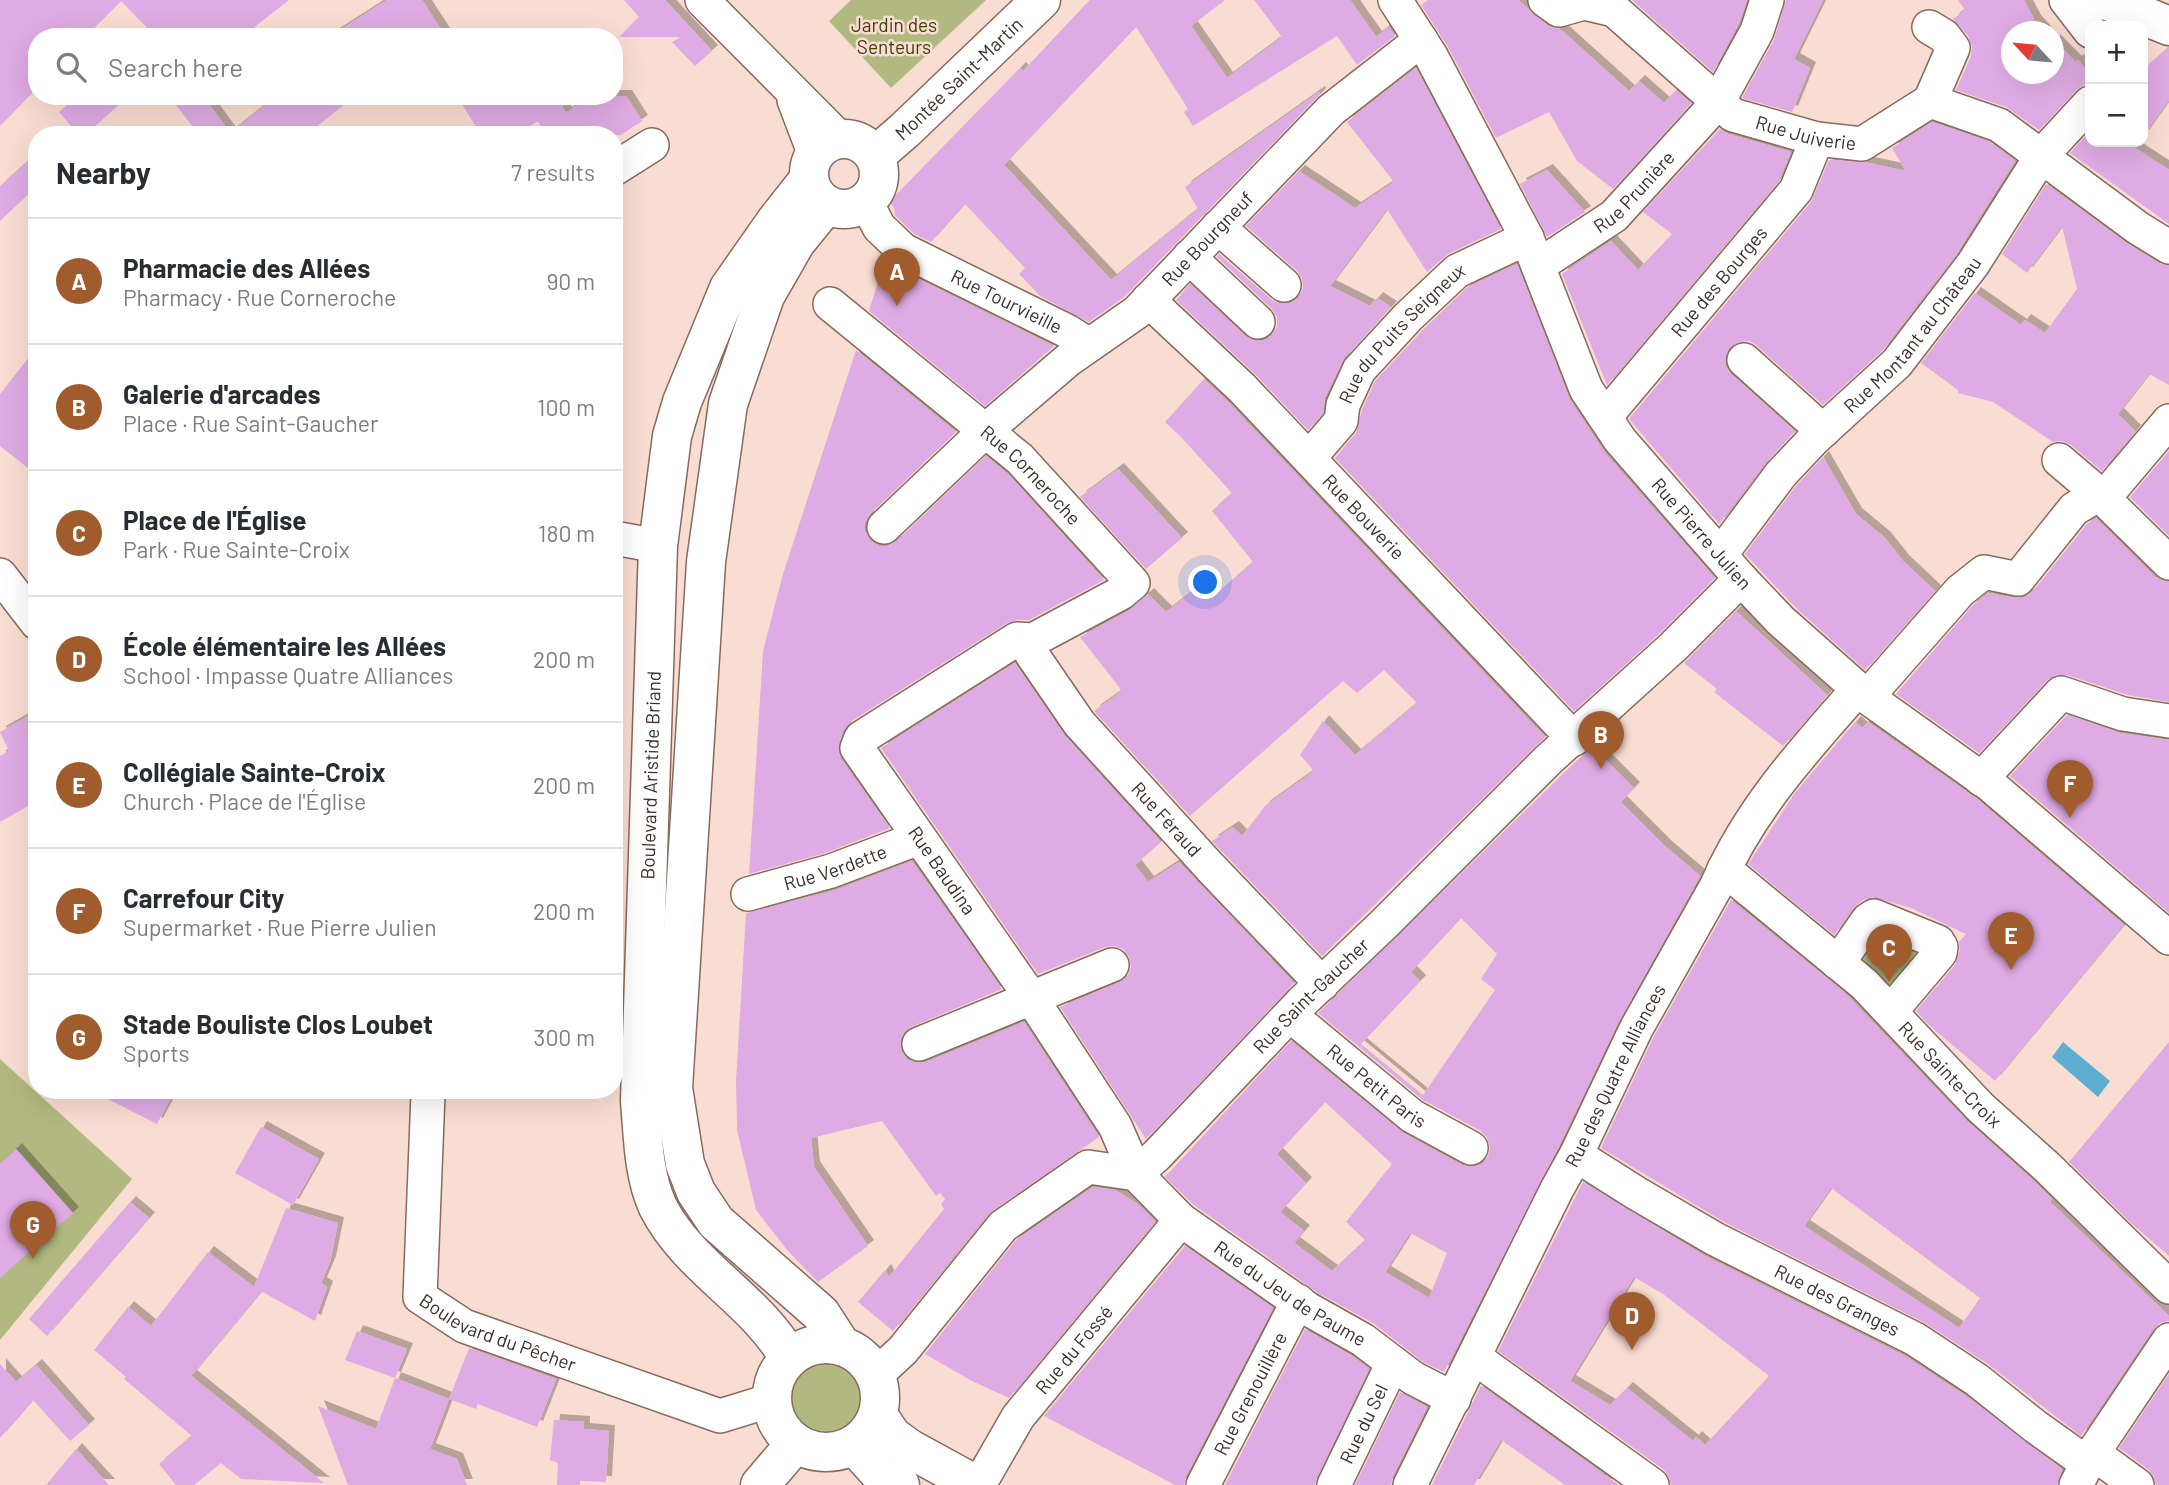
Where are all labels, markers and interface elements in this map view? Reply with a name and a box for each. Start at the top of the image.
street label: Montée Saint-Martin [890,12,1027,145]
park label: Jardin des Senteurs [851,13,937,58]
north arrow [2001,21,2064,84]
map controls [2085,21,2148,147]
button: + [2085,21,2148,84]
search box [28,28,623,105]
icon: search [52,48,90,86]
text: Search here [108,51,243,82]
button: − [2085,84,2148,147]
street label: Rue Juiverie [1753,110,1857,154]
street label: Rue Prunière [1589,146,1679,237]
text: Nearby [56,154,151,190]
text: 7 results [511,158,595,186]
street label: Rue Bourgneuf [1156,186,1258,291]
street label: Rue des Bourges [1666,221,1772,341]
pin: A [874,248,920,306]
text: Pharmacie des Allées [123,252,370,283]
street label: Rue Montant au Château [1838,252,1986,417]
street label: Rue du Puits Seigneux [1333,257,1468,407]
street label: Rue Tourvieille [947,264,1066,338]
text: A [71,267,87,295]
text: 90 m [546,267,595,295]
text: Pharmacy · Rue Corneroche [123,283,396,311]
text: Galerie d'arcades [123,378,321,409]
text: B [72,393,86,421]
text: 100 m [537,393,595,421]
text: Place · Rue Saint-Gaucher [123,409,378,437]
street label: Rue Corneroche [976,420,1086,529]
street label: Rue Bouverie [1318,469,1410,564]
street label: Rue Pierre Julien [1647,473,1757,594]
text: Place de l'Église [123,504,306,535]
text: C [72,519,86,547]
text: 180 m [538,519,595,547]
text: Park · Rue Sainte-Croix [123,535,350,563]
your location [1188,565,1222,599]
text: École élémentaire les Allées [123,630,446,661]
text: D [72,645,86,673]
text: 200 m [533,645,595,673]
text: School · Impasse Quatre Alliances [123,661,453,689]
street label: Boulevard Aristide Briand [635,670,665,880]
pin: B [1578,711,1624,769]
text: Collégiale Sainte-Croix [123,756,386,787]
pin: F [2047,760,2093,818]
text: E [72,771,86,799]
text: 200 m [533,771,595,799]
street label: Rue Féraud [1127,777,1207,861]
text: Church · Place de l'Église [123,787,366,815]
street label: Rue Baudina [904,821,981,919]
street label: Rue Verdette [781,839,890,895]
text: Carrefour City [123,882,284,913]
text: F [73,897,85,925]
text: 200 m [533,897,595,925]
pin: E [1988,912,2034,970]
text: Supermarket · Rue Pierre Julien [123,913,437,941]
pin: C [1866,924,1912,982]
street label: Rue Saint-Gaucher [1248,933,1373,1058]
street label: Rue des Quatre Alliances [1560,980,1670,1171]
text: Stade Bouliste Clos Loubet [123,1008,433,1039]
street label: Rue Sainte-Croix [1894,1016,2007,1132]
text: G [72,1023,86,1051]
text: 300 m [534,1023,595,1051]
text: Sports [123,1039,190,1067]
street label: Rue Petit Paris [1323,1039,1430,1132]
pin: G [10,1201,56,1259]
street label: Rue du Jeu de Paume [1210,1235,1370,1350]
street label: Rue des Granges [1771,1259,1904,1341]
street label: Boulevard du Pêcher [416,1288,579,1376]
pin: D [1609,1292,1655,1350]
street label: Rue du Fossé [1030,1300,1117,1398]
street label: Rue Grenouillère [1208,1328,1291,1459]
street label: Rue du Sel [1334,1380,1392,1467]

